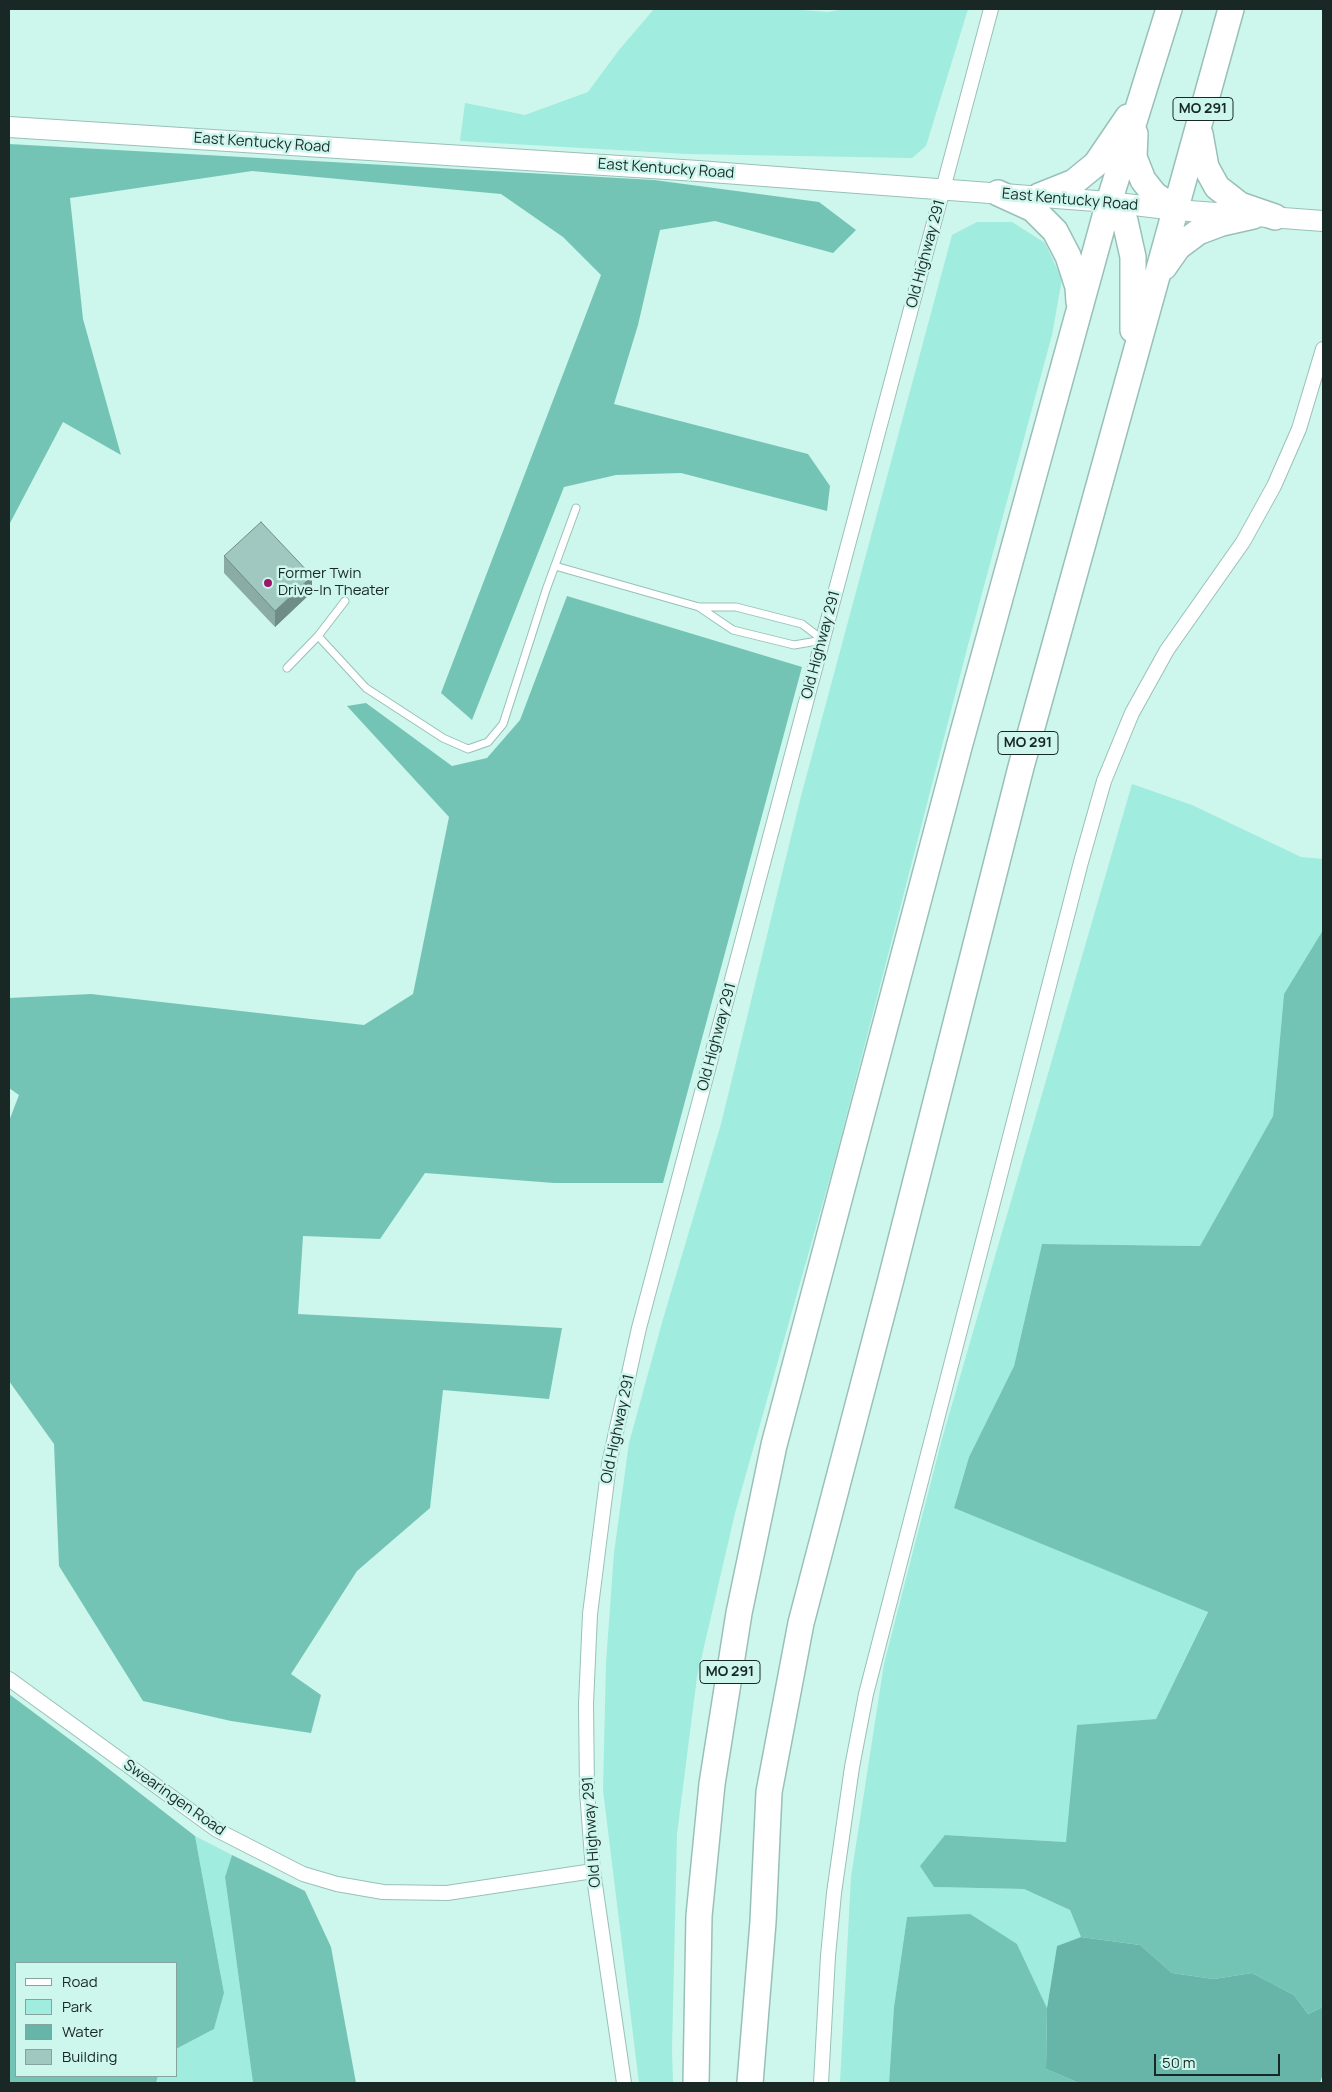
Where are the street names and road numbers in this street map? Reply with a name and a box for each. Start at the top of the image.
road number: MO 291 [1173,98,1233,120]
street label: East Kentucky Road [193,129,331,157]
street label: East Kentucky Road [597,155,735,183]
street label: East Kentucky Road [1001,185,1139,215]
street label: Old Highway 291 [903,198,949,310]
street label: Old Highway 291 [798,589,844,701]
road number: MO 291 [998,731,1058,754]
street label: Old Highway 291 [694,981,740,1093]
street label: Old Highway 291 [598,1373,638,1485]
road number: MO 291 [700,1660,760,1684]
street label: Swearingen Road [120,1756,228,1840]
street label: Old Highway 291 [579,1776,605,1888]

